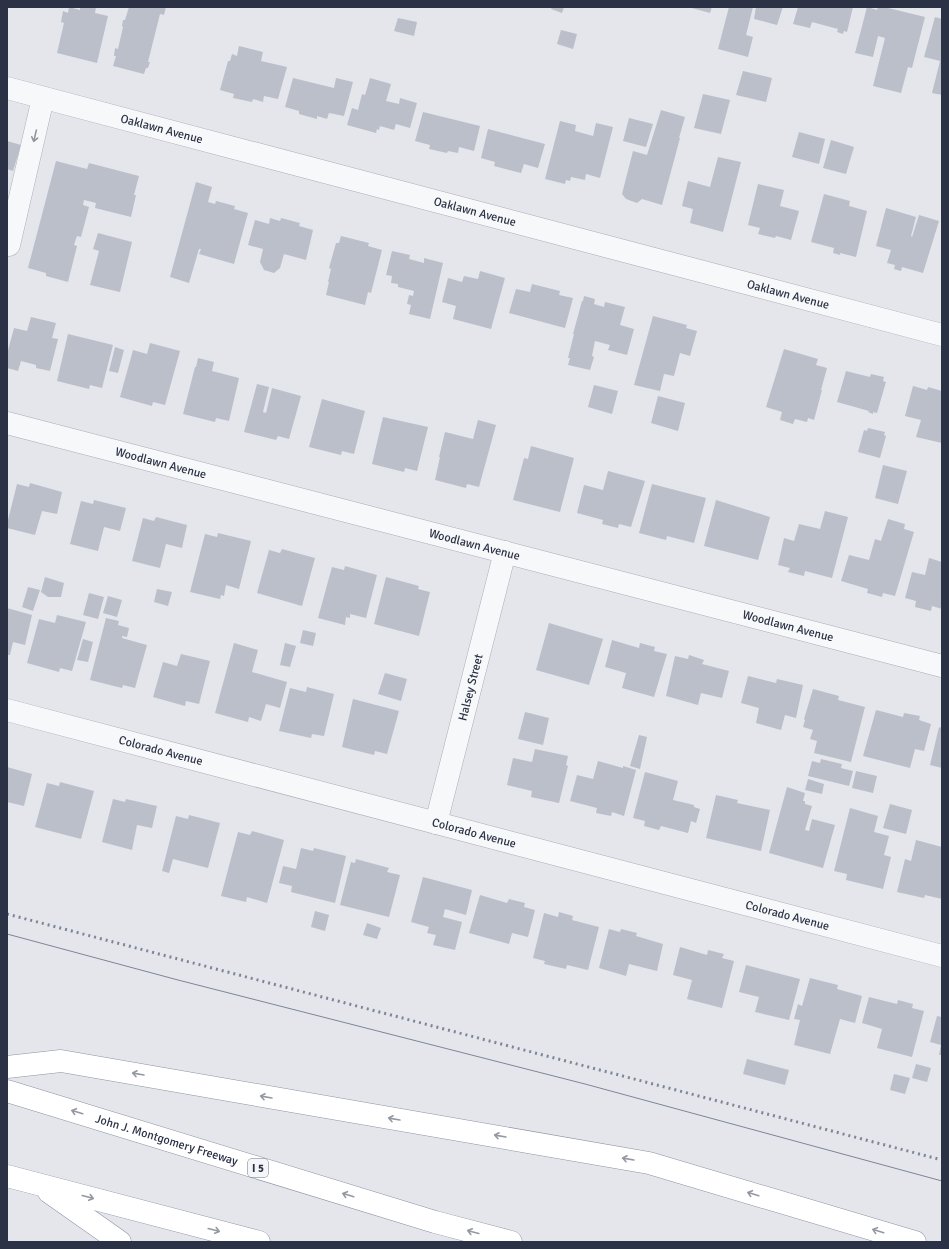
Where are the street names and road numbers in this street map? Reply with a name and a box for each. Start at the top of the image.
street label: Oaklawn Avenue [119,111,204,147]
street label: Oaklawn Avenue [432,194,518,230]
street label: Oaklawn Avenue [745,277,831,313]
street label: Woodlawn Avenue [114,444,208,483]
street label: Woodlawn Avenue [427,526,522,564]
street label: Woodlawn Avenue [741,607,835,645]
street label: Halsey Street [455,652,487,722]
street label: Colorado Avenue [117,733,204,769]
street label: Colorado Avenue [430,815,518,852]
street label: Colorado Avenue [744,898,831,934]
street label: John J. Montgomery Freeway [93,1111,240,1169]
road number: I 5 [248,1159,268,1177]

